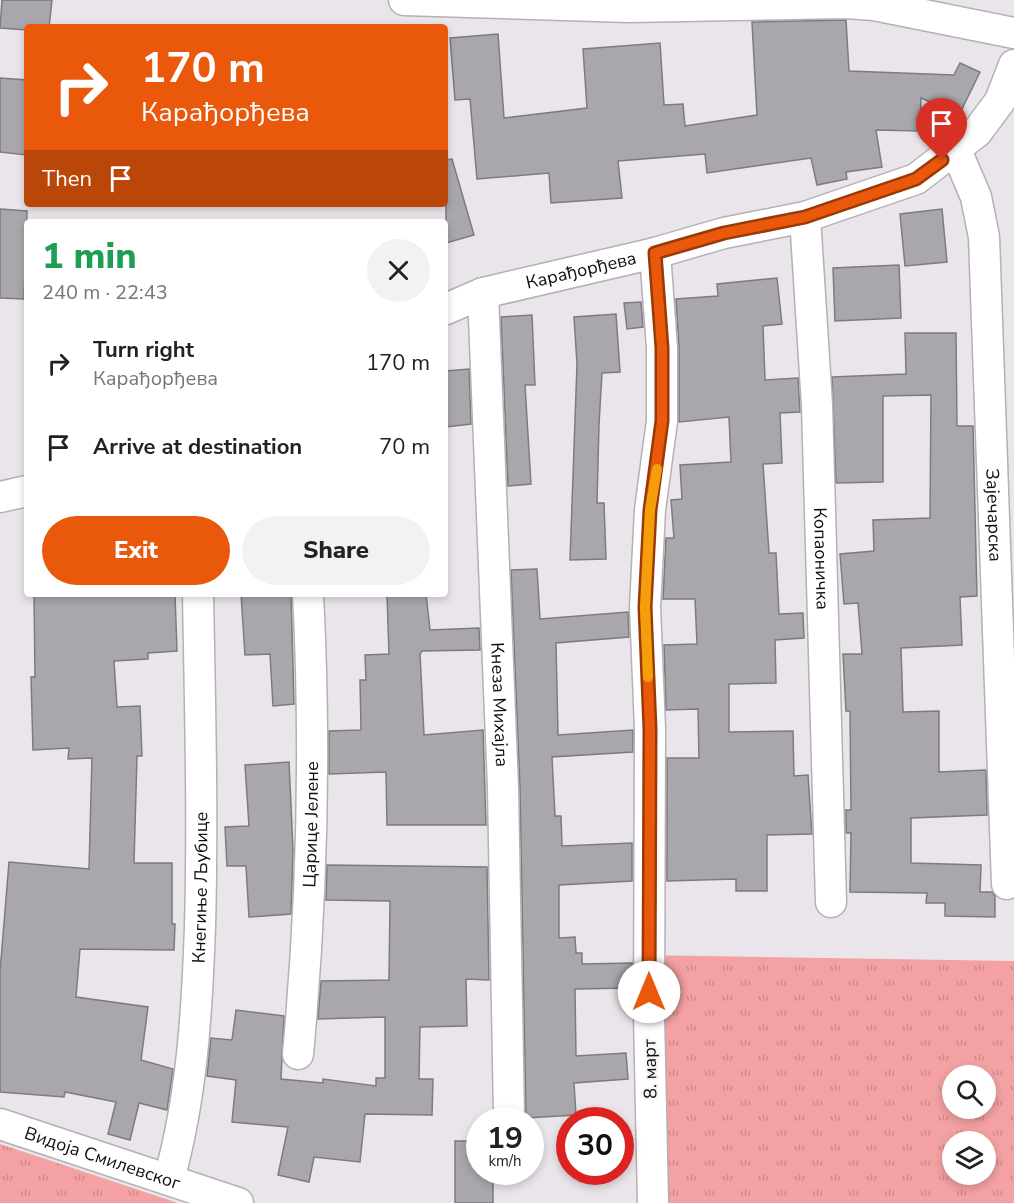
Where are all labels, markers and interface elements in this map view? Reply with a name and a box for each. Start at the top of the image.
text: 170 m [141,40,265,97]
icon: right [42,48,120,126]
text: Карађорђева [141,94,310,131]
pin [916,98,967,160]
icon: arrive [925,107,958,140]
icon: arrive [104,162,137,195]
text: Then [42,164,92,194]
text: 1 min [42,232,137,281]
button: close [367,239,430,302]
street label: Карађорђева [523,246,639,295]
text: 240 m · 22:43 [42,279,168,306]
text: Turn right [93,335,194,365]
icon: right [42,347,75,380]
text: 170 m [366,348,430,378]
text: Карађорђева [93,365,218,392]
icon: arrive [42,431,75,464]
text: Arrive at destination [93,432,302,462]
text: 70 m [379,432,430,462]
street label: Зајечарска [980,468,1008,562]
street label: Копаоничка [808,507,835,610]
button: Exit [42,516,230,585]
button: Share [242,516,430,585]
street label: Кнеза Михајла [485,642,514,768]
street label: Царице Јелене [297,761,324,888]
street label: Кнегиње Љубице [187,812,213,964]
position arrow [617,960,681,1024]
street label: 8. март [637,1039,663,1099]
map controls [942,1065,996,1185]
button: search [942,1065,996,1119]
speed limit sign: 30 [556,1107,634,1185]
text: 19 [487,1118,523,1159]
street label: Видоја Смилевског [21,1121,184,1195]
button: layers [942,1131,996,1185]
text: km/h [488,1151,522,1171]

